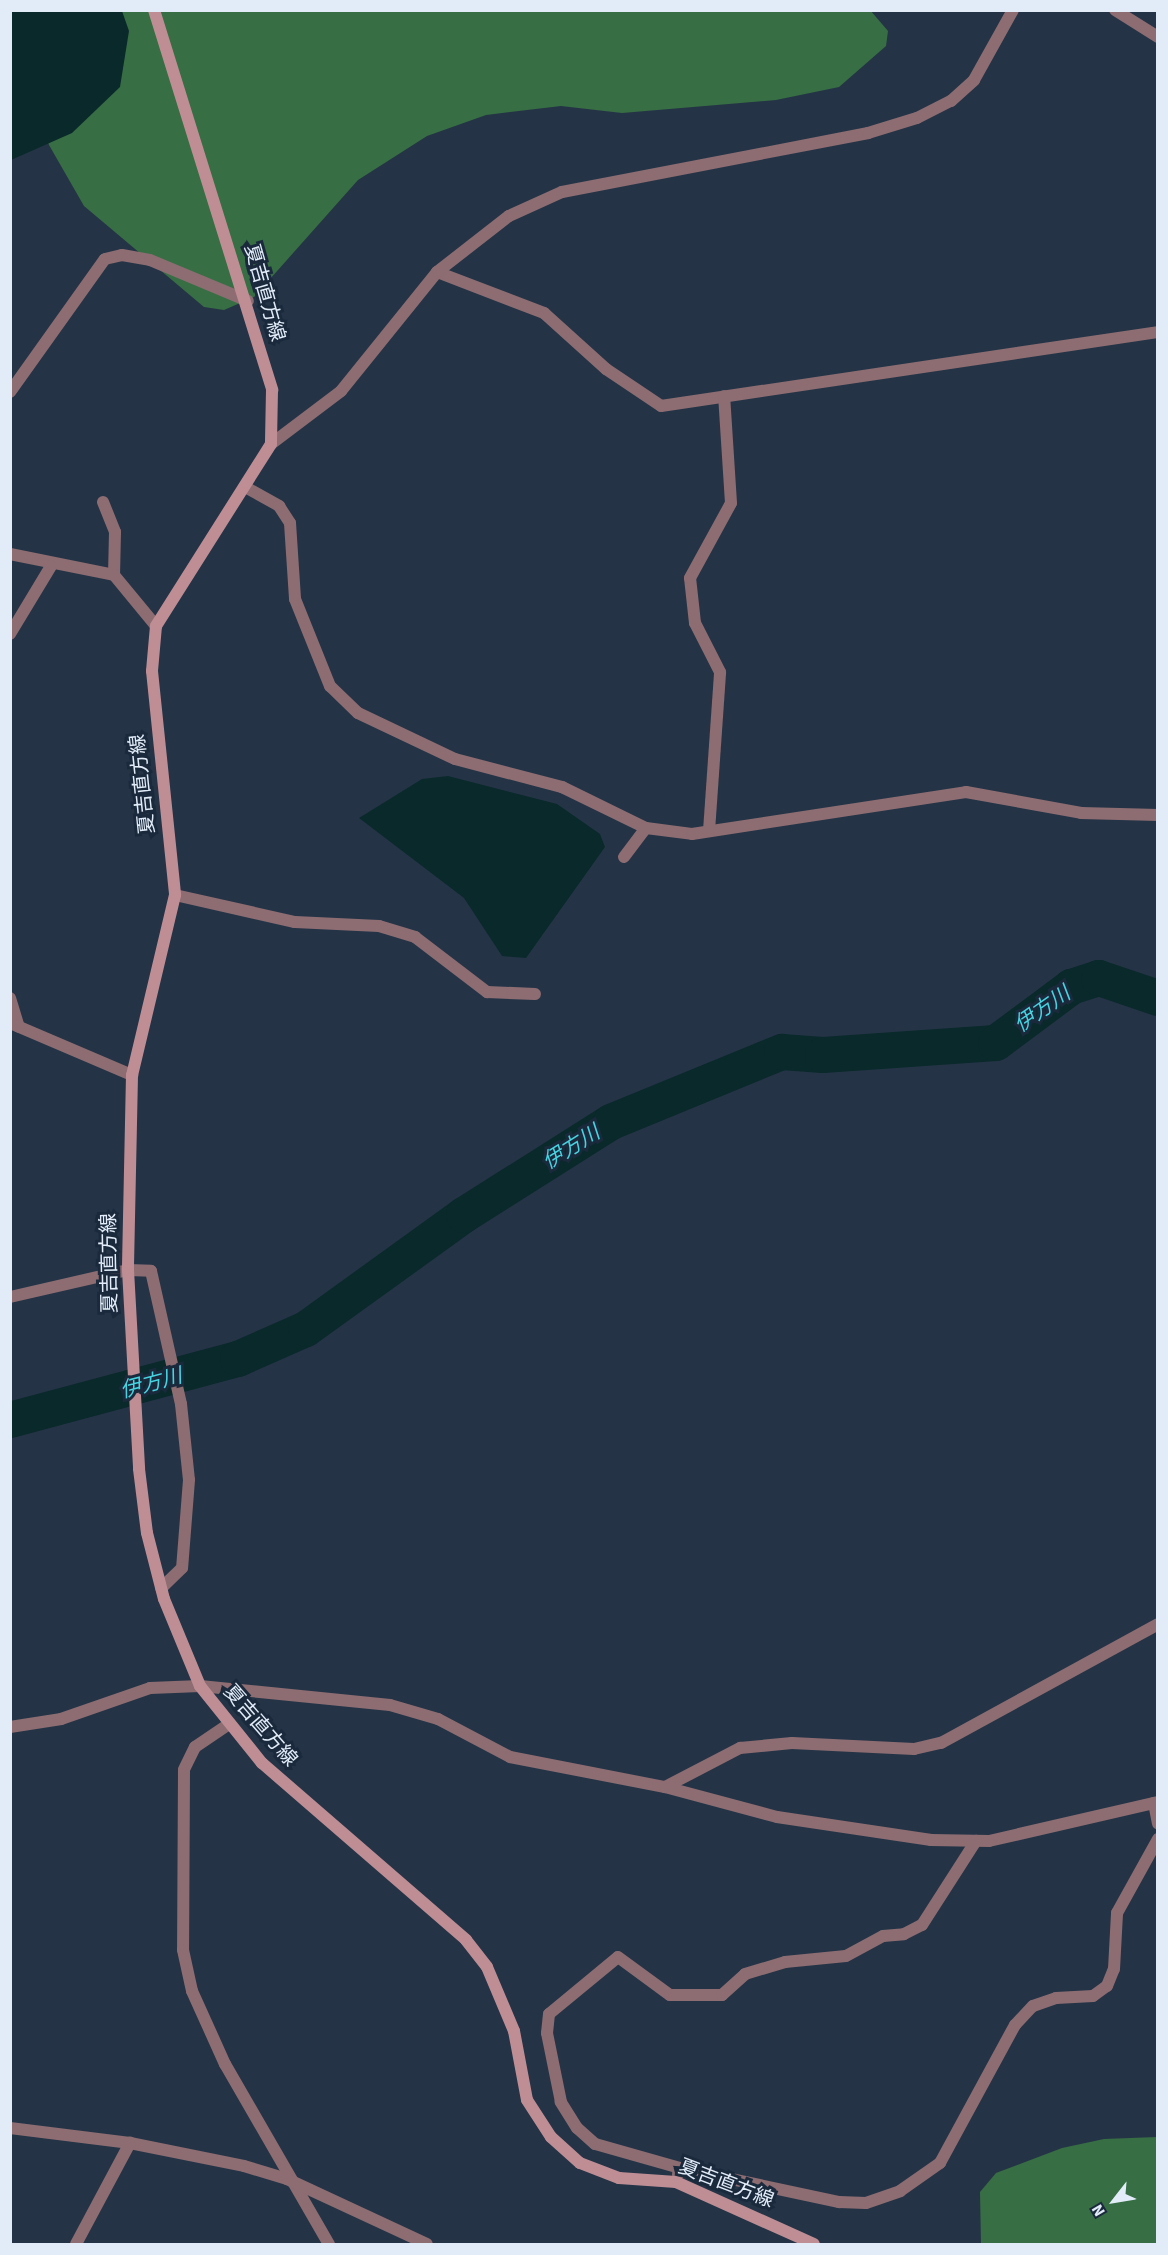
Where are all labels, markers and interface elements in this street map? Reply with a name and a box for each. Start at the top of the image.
street label: 夏吉直方線 [239,242,289,344]
street label: 夏吉直方線 [126,733,160,835]
water label: 伊方川 [1009,981,1075,1037]
water label: 伊方川 [538,1120,604,1174]
street label: 夏吉直方線 [97,1213,123,1313]
water label: 伊方川 [117,1363,185,1403]
street label: 夏吉直方線 [218,1680,302,1772]
street label: 夏吉直方線 [675,2155,777,2213]
north arrow [1084,2171,1144,2231]
text: N [1086,2200,1111,2221]

